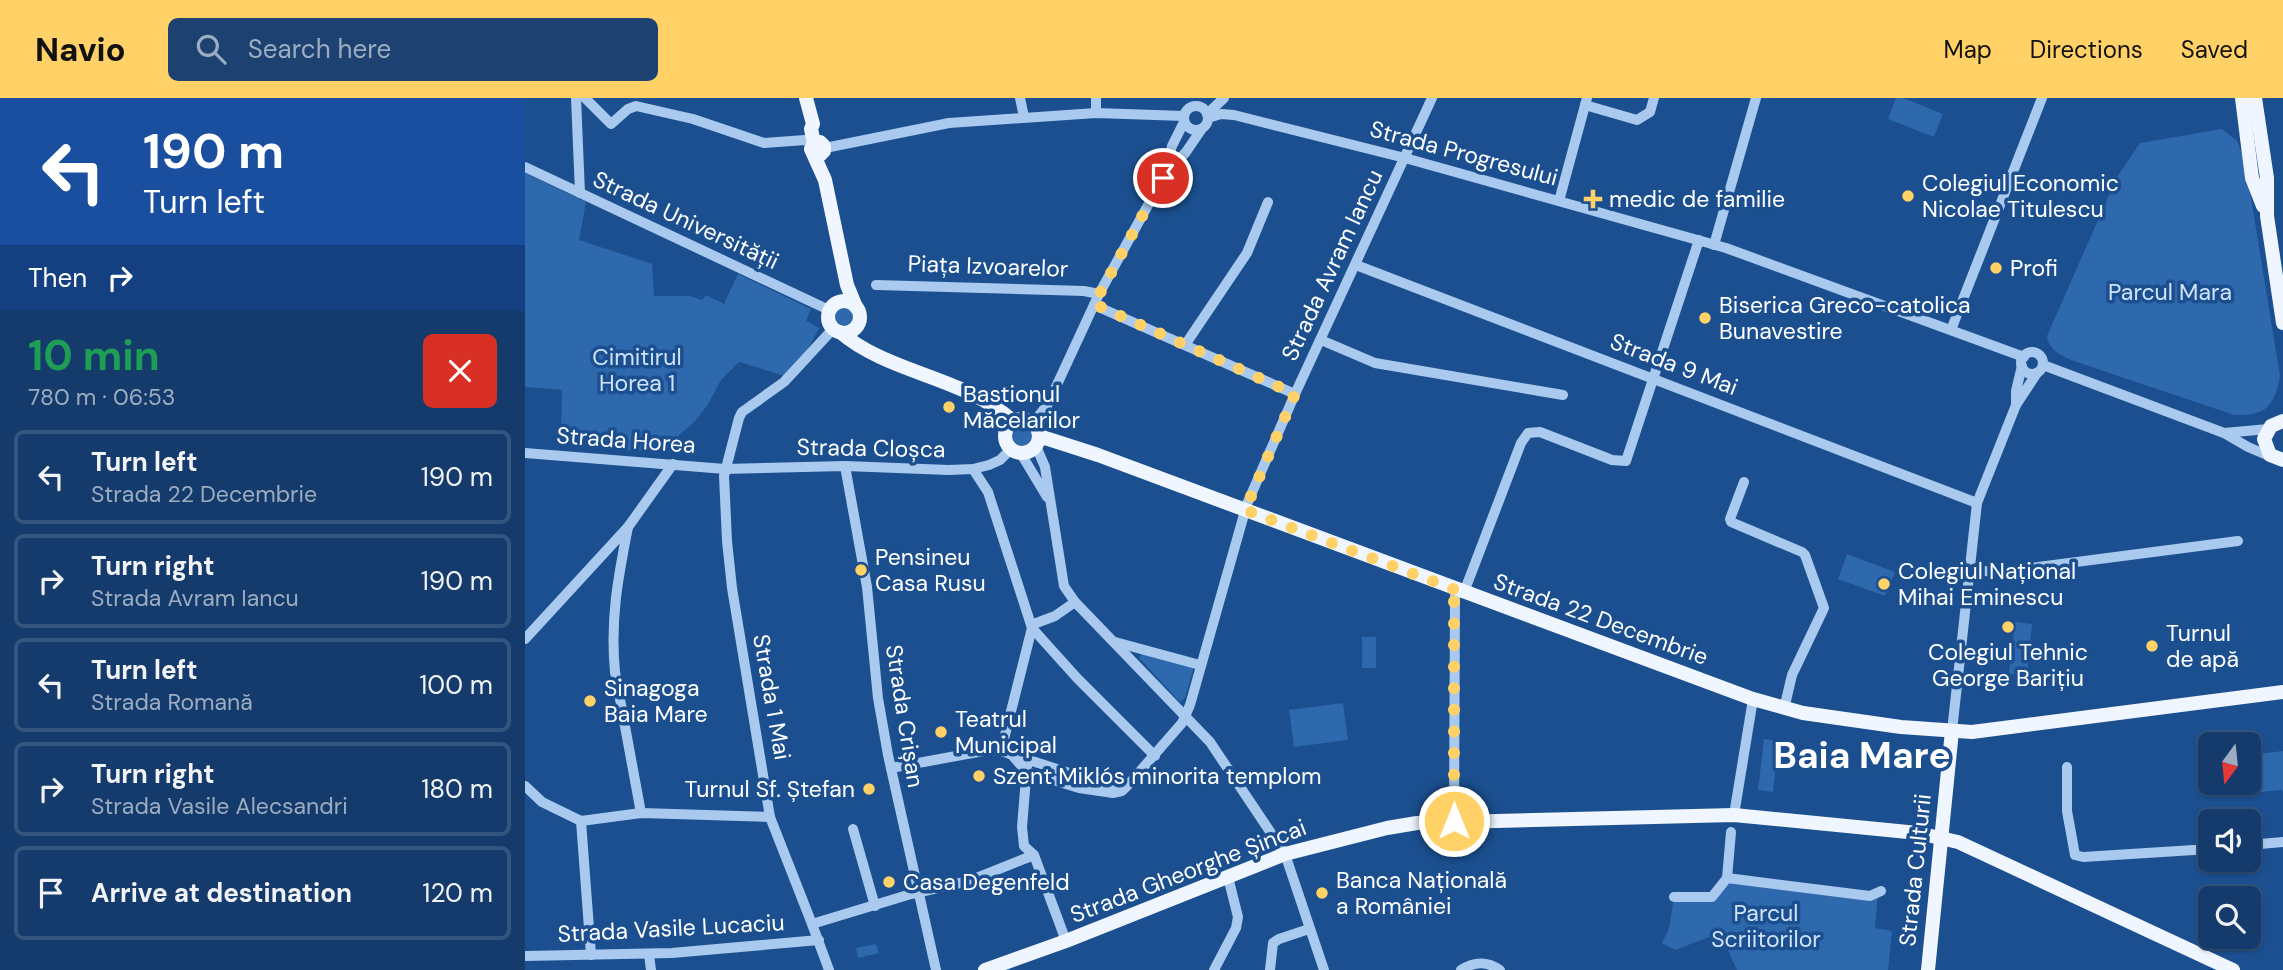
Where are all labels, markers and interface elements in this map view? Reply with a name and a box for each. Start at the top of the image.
search box [168,18,658,81]
text: Navio [35,28,126,71]
icon: search [192,30,230,68]
text: Search here [248,32,391,66]
text: Map [1944,34,1992,65]
text: Directions [2030,34,2143,65]
text: Saved [2181,34,2248,65]
street label: Strada Progresului [1367,113,1561,193]
text: 190 m [143,119,284,183]
icon: left [28,126,119,217]
pin [1133,148,1193,208]
icon: arrive [1144,159,1182,197]
street label: Strada Universității [588,164,784,276]
street label: Strada Avram Iancu [1275,165,1389,365]
place label: Colegiul Economic Nicolae Titulescu [1922,168,2119,224]
text: Turn left [143,181,265,223]
place label: medic de familie [1609,184,1785,214]
marker: Colegiul Economic Nicolae Titulescu [1900,188,1916,204]
marker: medic de familie [1583,189,1603,209]
street label: Piața Izvoarelor [907,248,1069,284]
place label: Profi [2010,253,2058,283]
icon: right [101,259,139,297]
marker: Profi [1988,260,2004,276]
text: Then [28,261,87,295]
park label: Parcul Mara [2108,277,2232,307]
place label: Biserica Greco-catolica Bunavestire [1719,290,1971,346]
marker: Biserica Greco-catolica Bunavestire [1697,310,1713,326]
street label: Strada 9 Mai [1606,326,1742,402]
text: 10 min [28,328,160,383]
button: close [423,334,497,408]
park label: Cimitirul Horea 1 [592,342,682,398]
place label: Bastionul Măcelarilor [963,379,1080,435]
text: 780 m · 06:53 [28,382,175,412]
marker: Bastionul Măcelarilor [941,399,957,415]
street label: Strada Horea [555,420,697,460]
street label: Strada Cloșca [796,432,946,464]
text: Turn left [91,445,198,479]
icon: left [32,458,70,496]
text: 190 m [421,460,493,494]
text: Strada 22 Decembrie [91,479,317,509]
place label: Pensineu Casa Rusu [875,542,986,598]
text: Turn right [91,549,215,583]
place label: Colegiul Național Mihai Eminescu [1898,556,2076,612]
icon: right [32,562,70,600]
marker: Pensineu Casa Rusu [853,562,869,578]
text: 190 m [421,564,493,598]
street label: Strada 22 Decembrie [1490,566,1712,672]
marker: Colegiul Național Mihai Eminescu [1876,576,1892,592]
text: Strada Avram Iancu [91,583,299,613]
place label: Turnul de apă [2166,618,2239,674]
marker: Colegiul Tehnic George Barițiu [2000,619,2016,635]
street label: Strada 1 Mai [746,632,798,762]
place label: Colegiul Tehnic George Barițiu [1928,637,2088,693]
marker: Turnul de apă [2144,638,2160,654]
street label: Strada Crișan [879,642,931,790]
text: Turn left [91,653,198,687]
icon: left [32,666,70,704]
text: 100 m [419,668,493,702]
place label: Sinagoga Baia Mare [604,673,708,729]
text: Strada Romană [91,687,253,717]
marker: Sinagoga Baia Mare [582,693,598,709]
place label: Teatrul Municipal [955,704,1057,760]
marker: Teatrul Municipal [933,724,949,740]
district label: Baia Mare [1773,731,1951,779]
north arrow [2198,732,2261,794]
map controls [2198,732,2261,949]
text: Turn right [91,757,215,791]
place label: Szent Miklós minorita templom [993,761,1322,791]
marker: Szent Miklós minorita templom [971,768,987,784]
icon: right [32,770,70,808]
text: 180 m [421,772,493,806]
place label: Turnul Sf. Ștefan [685,774,855,804]
marker: Turnul Sf. Ștefan [861,781,877,797]
position arrow [1417,784,1491,858]
text: Strada Vasile Alecsandri [91,791,348,821]
street label: Strada Culturii [1892,792,1938,948]
button: sound [2198,809,2261,872]
street label: Strada Gheorghe Șincai [1066,812,1310,930]
place label: Banca Națională a României [1336,865,1507,921]
place label: Casa Degenfeld [903,867,1070,897]
icon: arrive [32,874,70,912]
marker: Casa Degenfeld [881,874,897,890]
text: Arrive at destination [91,876,352,910]
text: 120 m [422,876,493,910]
marker: Banca Națională a României [1314,885,1330,901]
button: search [2198,886,2261,949]
park label: Parcul Scriitorilor [1711,898,1821,954]
street label: Strada Vasile Lucaciu [557,907,785,949]

